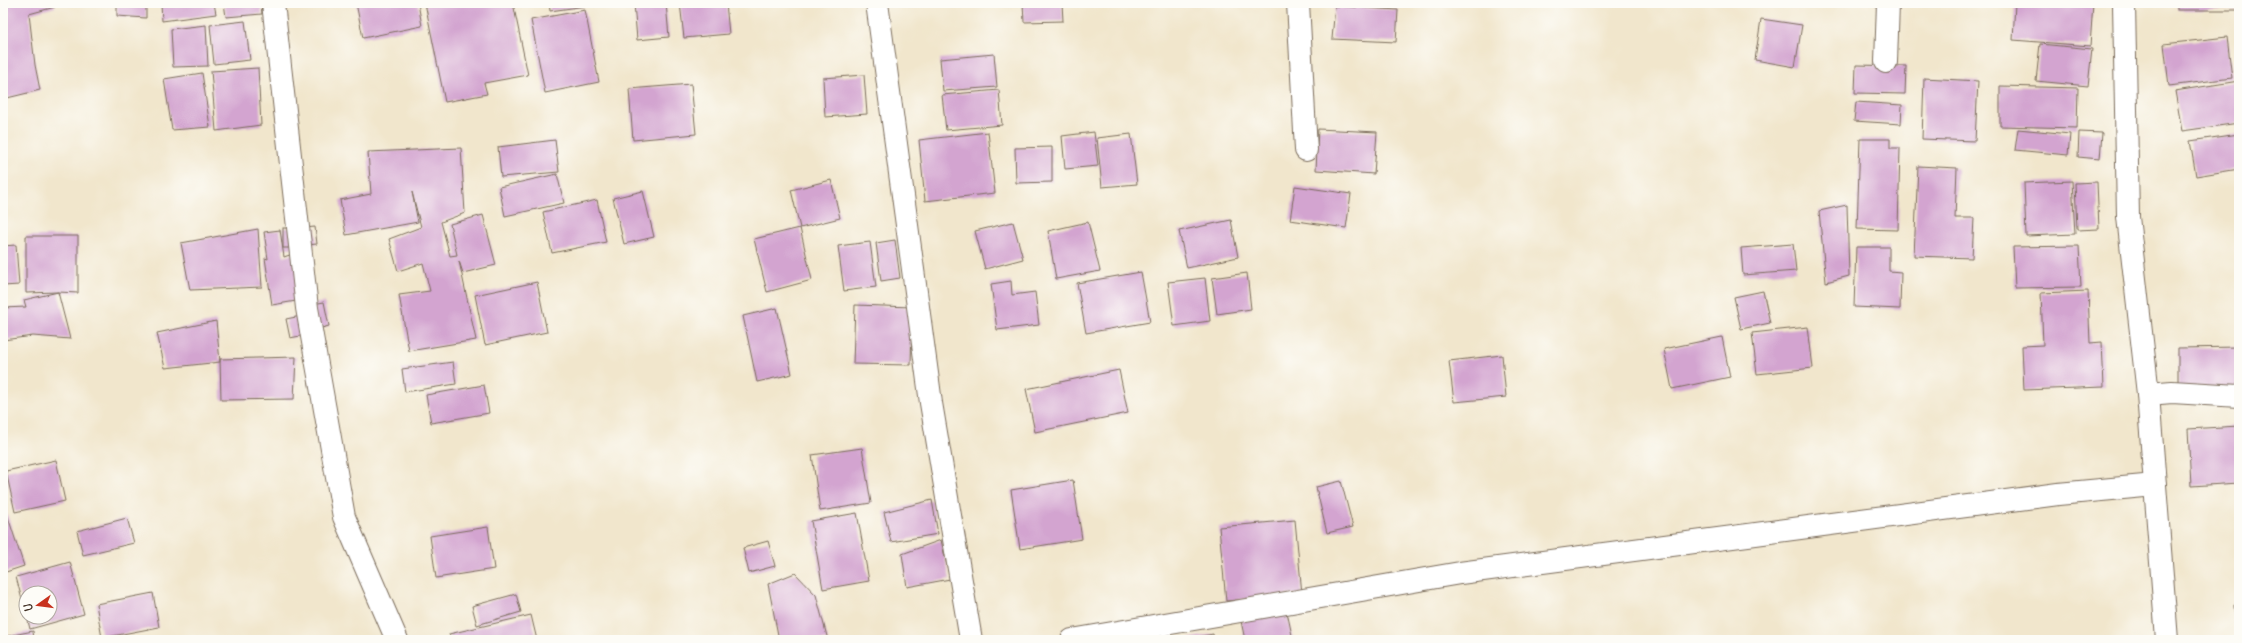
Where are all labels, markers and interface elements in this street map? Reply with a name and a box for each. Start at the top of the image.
north arrow [18,585,58,625]
text: U [21,602,36,613]

